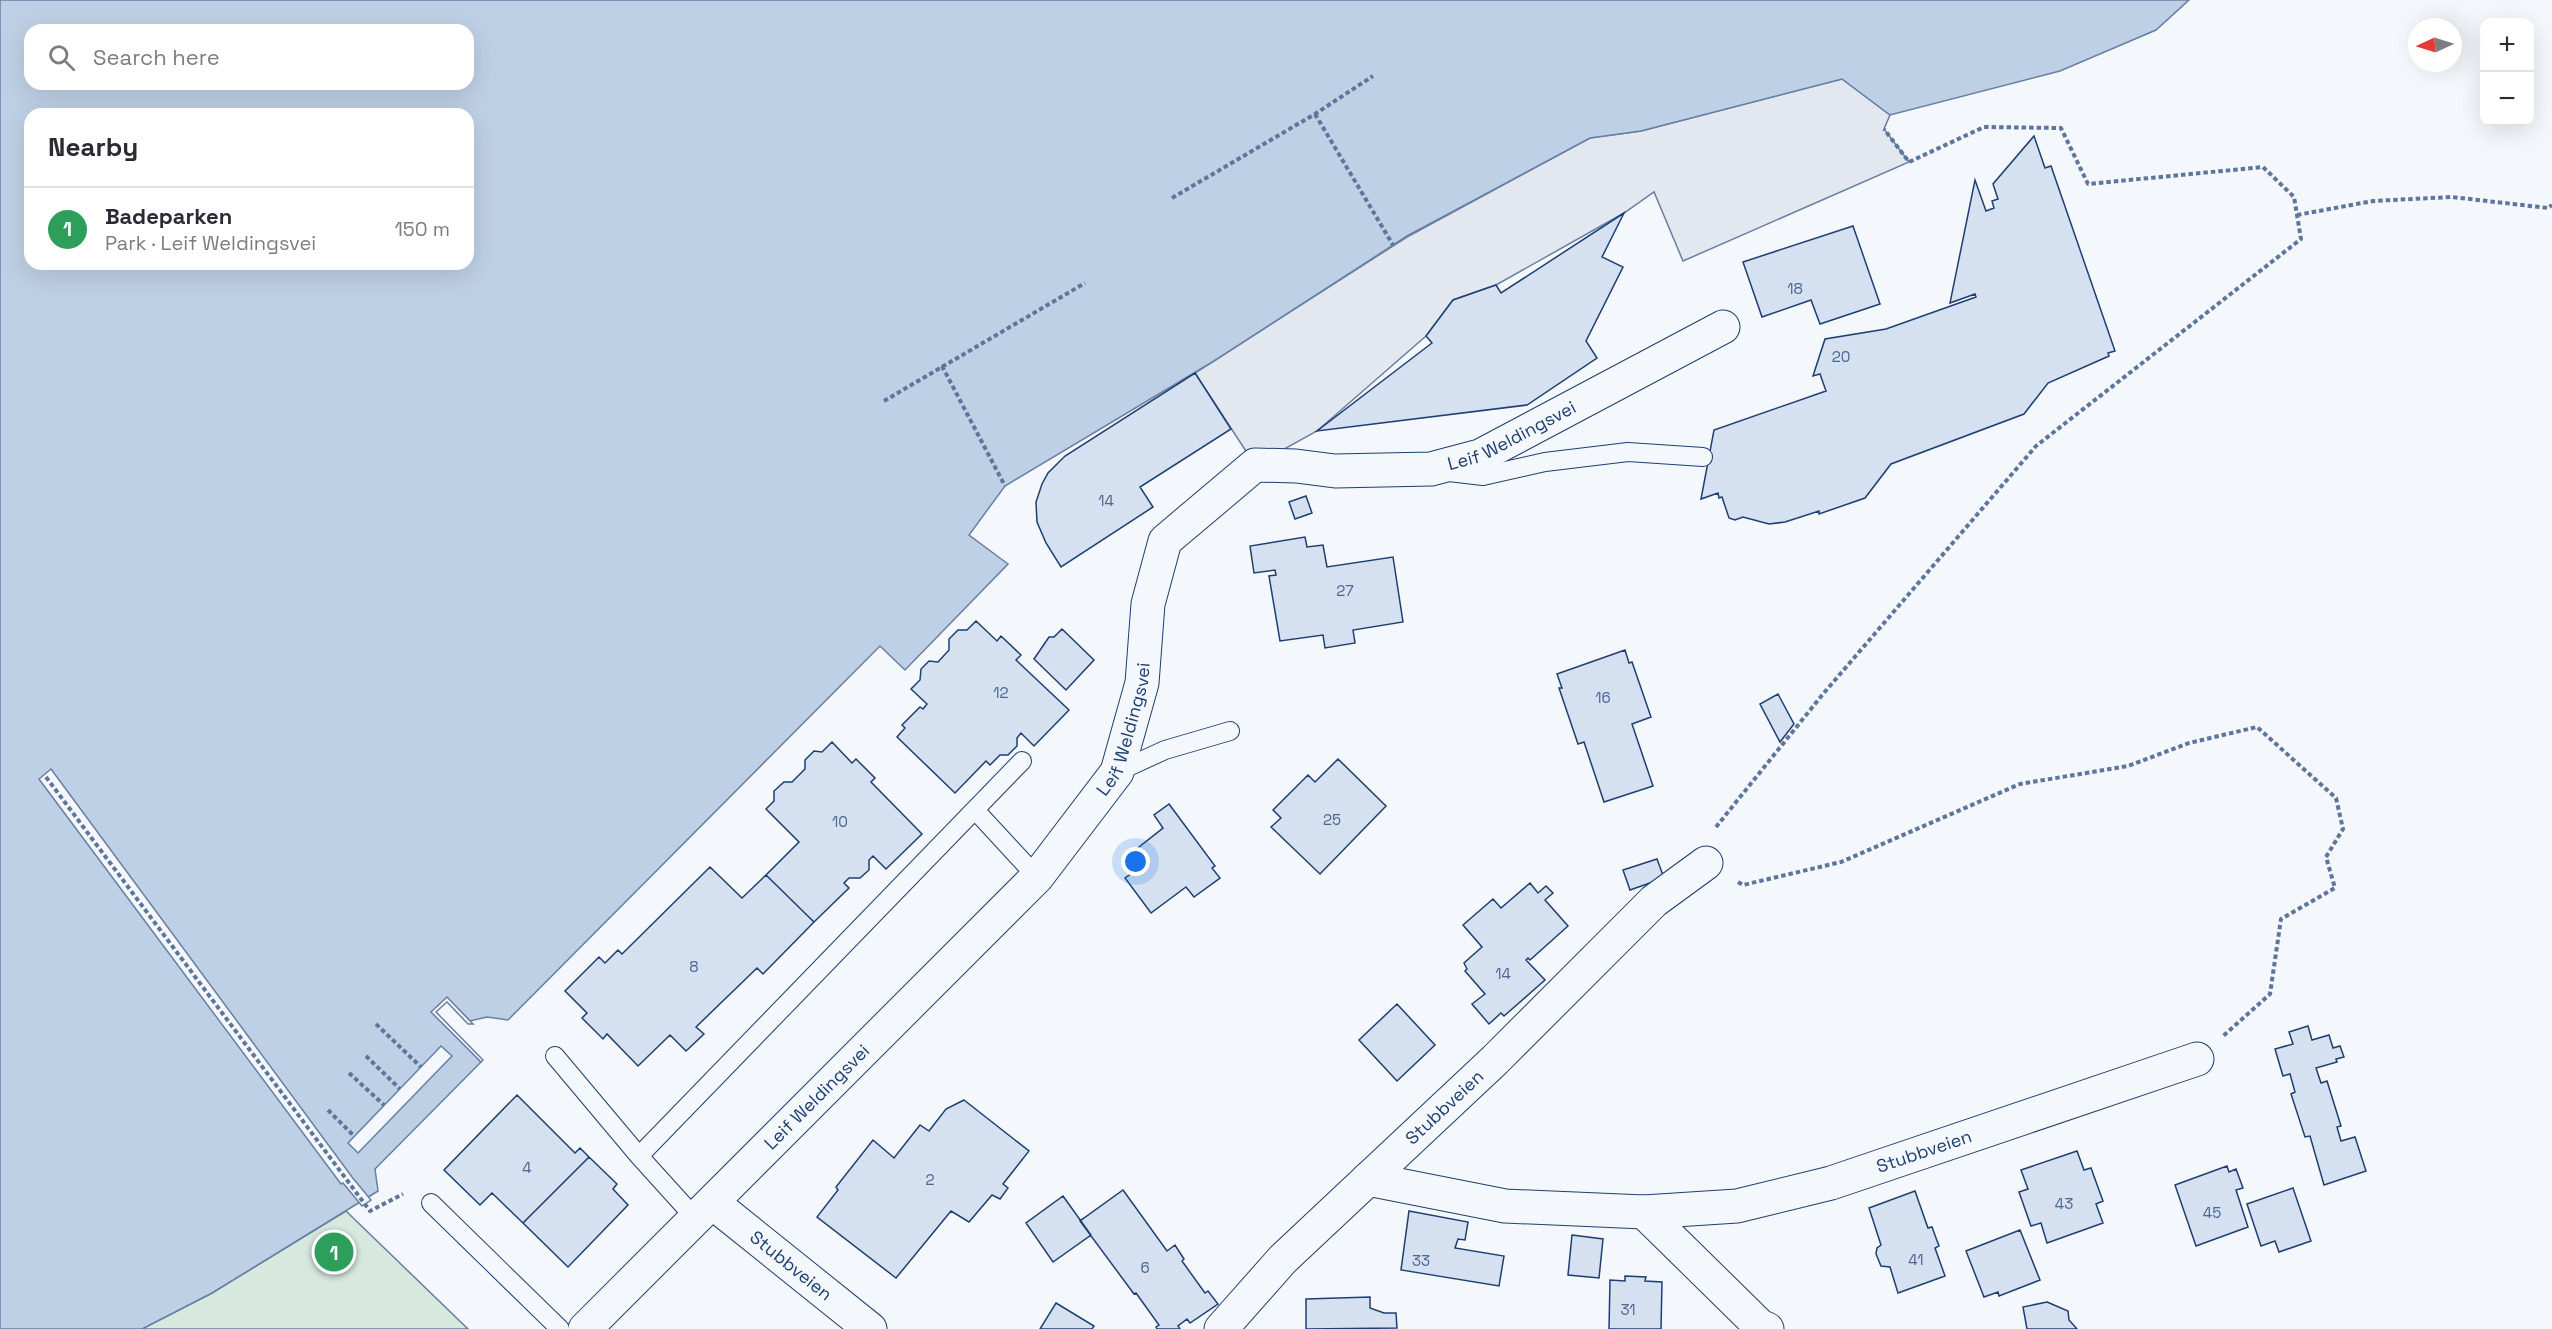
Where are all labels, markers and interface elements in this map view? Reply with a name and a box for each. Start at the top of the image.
north arrow [2408,18,2462,72]
map controls [2480,18,2534,126]
button: + [2480,18,2534,72]
search box [24,24,474,90]
icon: search [45,41,78,74]
text: Search here [93,43,220,71]
button: − [2480,72,2534,126]
text: Nearby [48,130,138,164]
text: Badeparken [105,202,232,230]
text: 1 [63,216,72,242]
text: 150 m [395,216,450,242]
text: Park · Leif Weldingsvei [105,230,316,256]
house number: 18 [1787,279,1803,298]
house number: 20 [1832,347,1850,366]
street label: Leif Weldingsvei [1445,395,1580,475]
house number: 14 [1098,491,1114,510]
house number: 27 [1336,581,1354,600]
street label: Leif Weldingsvei [1091,662,1155,800]
house number: 12 [993,683,1009,702]
house number: 16 [1595,688,1611,707]
house number: 25 [1323,810,1341,829]
house number: 10 [832,812,848,831]
your location [1121,847,1150,876]
house number: 8 [689,957,699,976]
house number: 14 [1495,964,1511,983]
street label: Leif Weldingsvei [759,1039,874,1154]
street label: Stubbveien [1400,1065,1488,1149]
street label: Stubbveien [1873,1124,1975,1178]
house number: 4 [522,1158,532,1177]
house number: 2 [925,1170,935,1189]
house number: 43 [2055,1194,2073,1213]
house number: 45 [2203,1203,2221,1222]
street label: Stubbveien [745,1225,837,1305]
pin: 1 [314,1230,354,1274]
house number: 41 [1908,1250,1924,1269]
house number: 33 [1412,1251,1430,1270]
house number: 6 [1140,1258,1150,1277]
house number: 31 [1620,1300,1636,1319]

